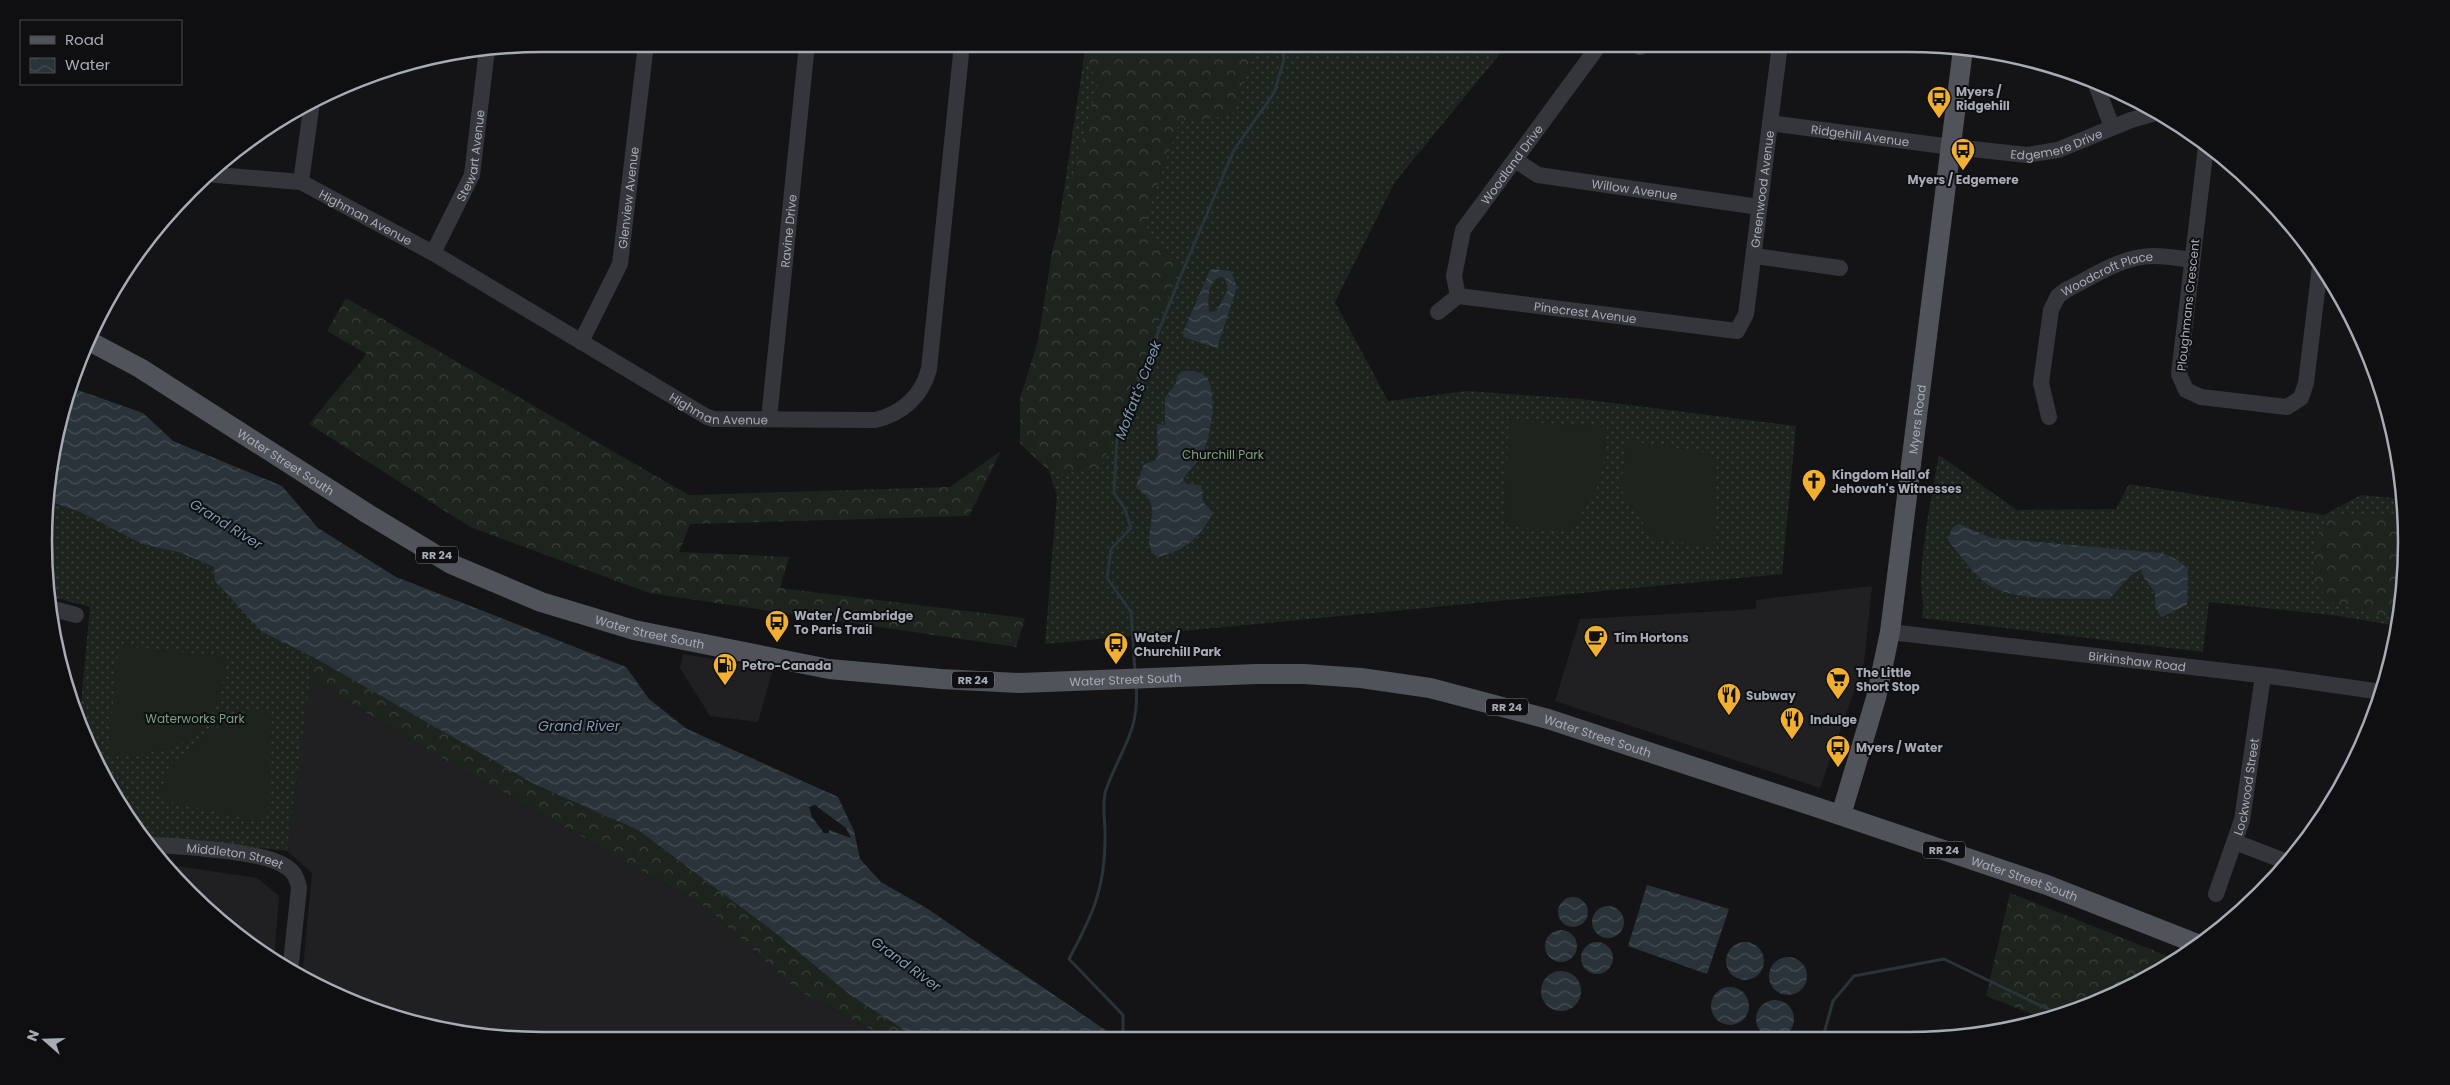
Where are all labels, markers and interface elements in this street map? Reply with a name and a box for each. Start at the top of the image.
legend [20,20,182,85]
text: Road [65,29,104,50]
text: Water [65,54,111,75]
place label: Myers / Ridgehill [1956,83,2010,114]
bus stop icon: Myers / Ridgehill [1926,85,1952,119]
street label: Stewart Avenue [452,109,488,204]
street label: Ridgehill Avenue [1810,120,1910,150]
street label: Woodland Drive [1476,121,1547,208]
street label: Edgemere Drive [2010,124,2105,164]
street label: Greenwood Avenue [1746,129,1778,249]
bus stop icon: Myers / Edgemere [1950,137,1976,171]
street label: Glenview Avenue [613,146,642,250]
place label: Myers / Edgemere [1907,171,2019,188]
street label: Willow Avenue [1591,174,1679,204]
street label: Highman Avenue [316,185,416,249]
street label: Ravine Drive [776,194,800,268]
street label: Ploughmans Crescent [2173,238,2203,372]
street label: Woodcroft Place [2058,247,2153,300]
street label: Pinecrest Avenue [1533,297,1638,327]
water label: Moffatt's Creek [1110,337,1166,442]
street label: Myers Road [1904,384,1929,455]
street label: Highman Avenue [666,388,768,428]
street label: Water Street South [234,424,338,499]
park label: Churchill Park [1182,446,1265,463]
place label: Kingdom Hall of Jehovah's Witnesses [1832,466,1962,497]
church icon: Kingdom Hall of Jehovah's Witnesses [1801,468,1827,502]
water label: Grand River [186,494,267,555]
road number: RR 24 [416,546,458,564]
place label: Water / Cambridge To Paris Trail [794,607,914,638]
bus stop icon: Water / Cambridge To Paris Trail [764,609,790,643]
street label: Water Street South [593,610,706,652]
cafe icon: Tim Hortons [1583,624,1609,658]
place label: Water / Churchill Park [1134,629,1222,660]
place label: Tim Hortons [1614,629,1689,646]
bus stop icon: Water / Churchill Park [1103,631,1129,665]
street label: Birkinshaw Road [2088,647,2187,675]
fuel station icon: Petro-Canada [712,652,738,686]
place label: Petro-Canada [742,657,831,674]
place label: The Little Short Stop [1856,664,1920,695]
supermarket icon: The Little Short Stop [1825,666,1851,700]
street label: Water Street South [1069,668,1182,690]
road number: RR 24 [952,672,994,688]
restaurant icon: Subway [1716,682,1742,716]
place label: Subway [1746,687,1796,704]
road number: RR 24 [1486,699,1528,716]
restaurant icon: Indulge [1779,706,1805,740]
park label: Waterworks Park [145,710,246,727]
street label: Water Street South [1542,710,1654,761]
place label: Indulge [1810,711,1858,728]
water label: Grand River [538,716,621,736]
bus stop icon: Myers / Water [1825,734,1851,768]
street label: Lockwood Street [2229,737,2262,837]
place label: Myers / Water [1856,739,1943,756]
street label: Middleton Street [186,839,287,872]
road number: RR 24 [1923,842,1965,858]
street label: Water Street South [1969,851,2080,905]
water label: Grand River [867,932,946,997]
north arrow [20,1015,70,1065]
text: N [22,1027,44,1044]

